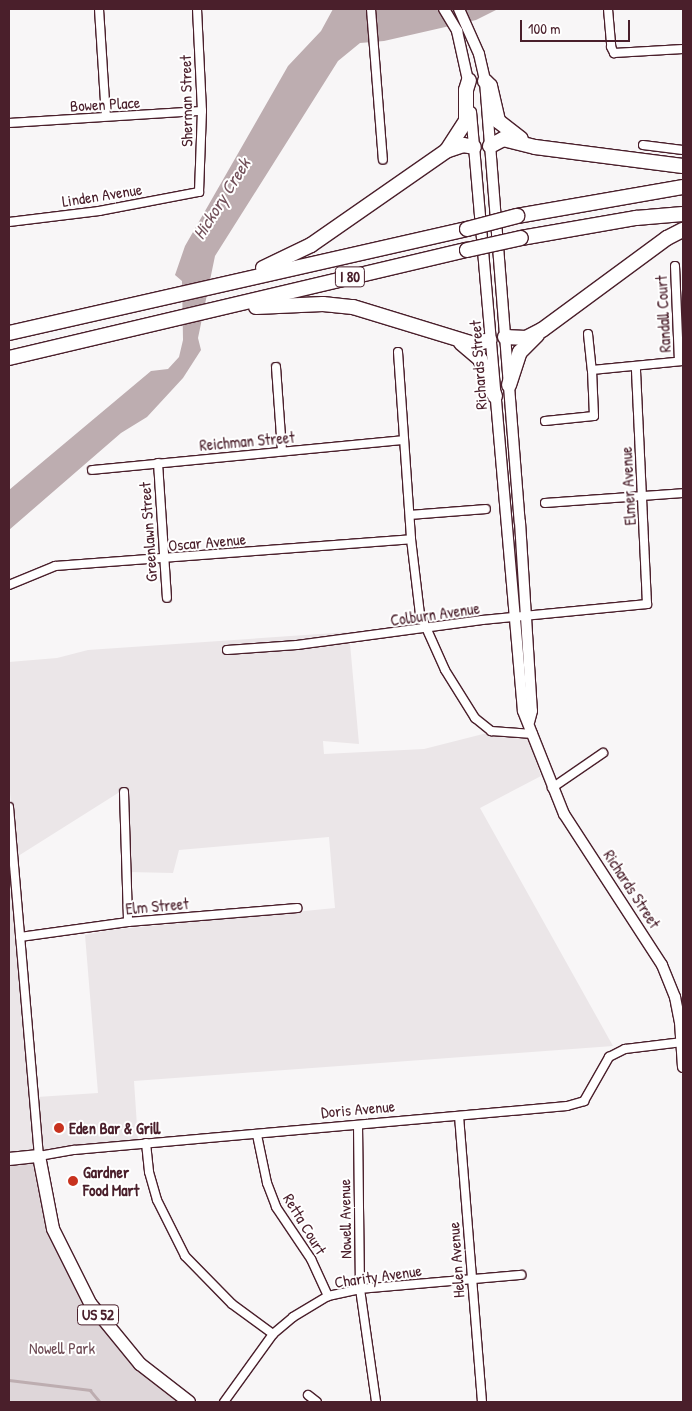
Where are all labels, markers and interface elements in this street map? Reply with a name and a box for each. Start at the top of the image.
scale bar [522,10,632,42]
text: 100 m [528,18,561,39]
street label: Sherman Street [176,55,196,147]
street label: Bowen Place [70,93,140,115]
water label: Hickory Creek [189,155,255,243]
street label: Linden Avenue [61,179,143,211]
road number: I 80 [334,264,366,290]
street label: Randall Court [651,275,675,353]
street label: Richards Street [465,320,491,410]
street label: Reichman Street [199,427,295,455]
street label: Elmer Avenue [616,446,640,526]
street label: Greenlawn Street [135,482,161,582]
street label: Oscar Avenue [167,529,247,555]
street label: Colburn Avenue [389,598,481,630]
street label: Richards Street [600,846,664,932]
street label: Elm Street [125,894,189,918]
street label: Doris Avenue [320,1096,396,1122]
place label: Eden Bar & Grill [69,1118,160,1138]
marker: Eden Bar & Grill [53,1122,65,1134]
place label: Gardner Food Mart [83,1162,139,1200]
marker: Gardner Food Mart [67,1175,79,1187]
street label: Nowell Avenue [335,1179,355,1259]
street label: Retta Court [279,1190,331,1258]
street label: Helen Avenue [444,1221,468,1299]
street label: Charity Avenue [333,1260,423,1292]
road number: US 52 [77,1302,119,1328]
park label: Nowell Park [29,1338,95,1358]

